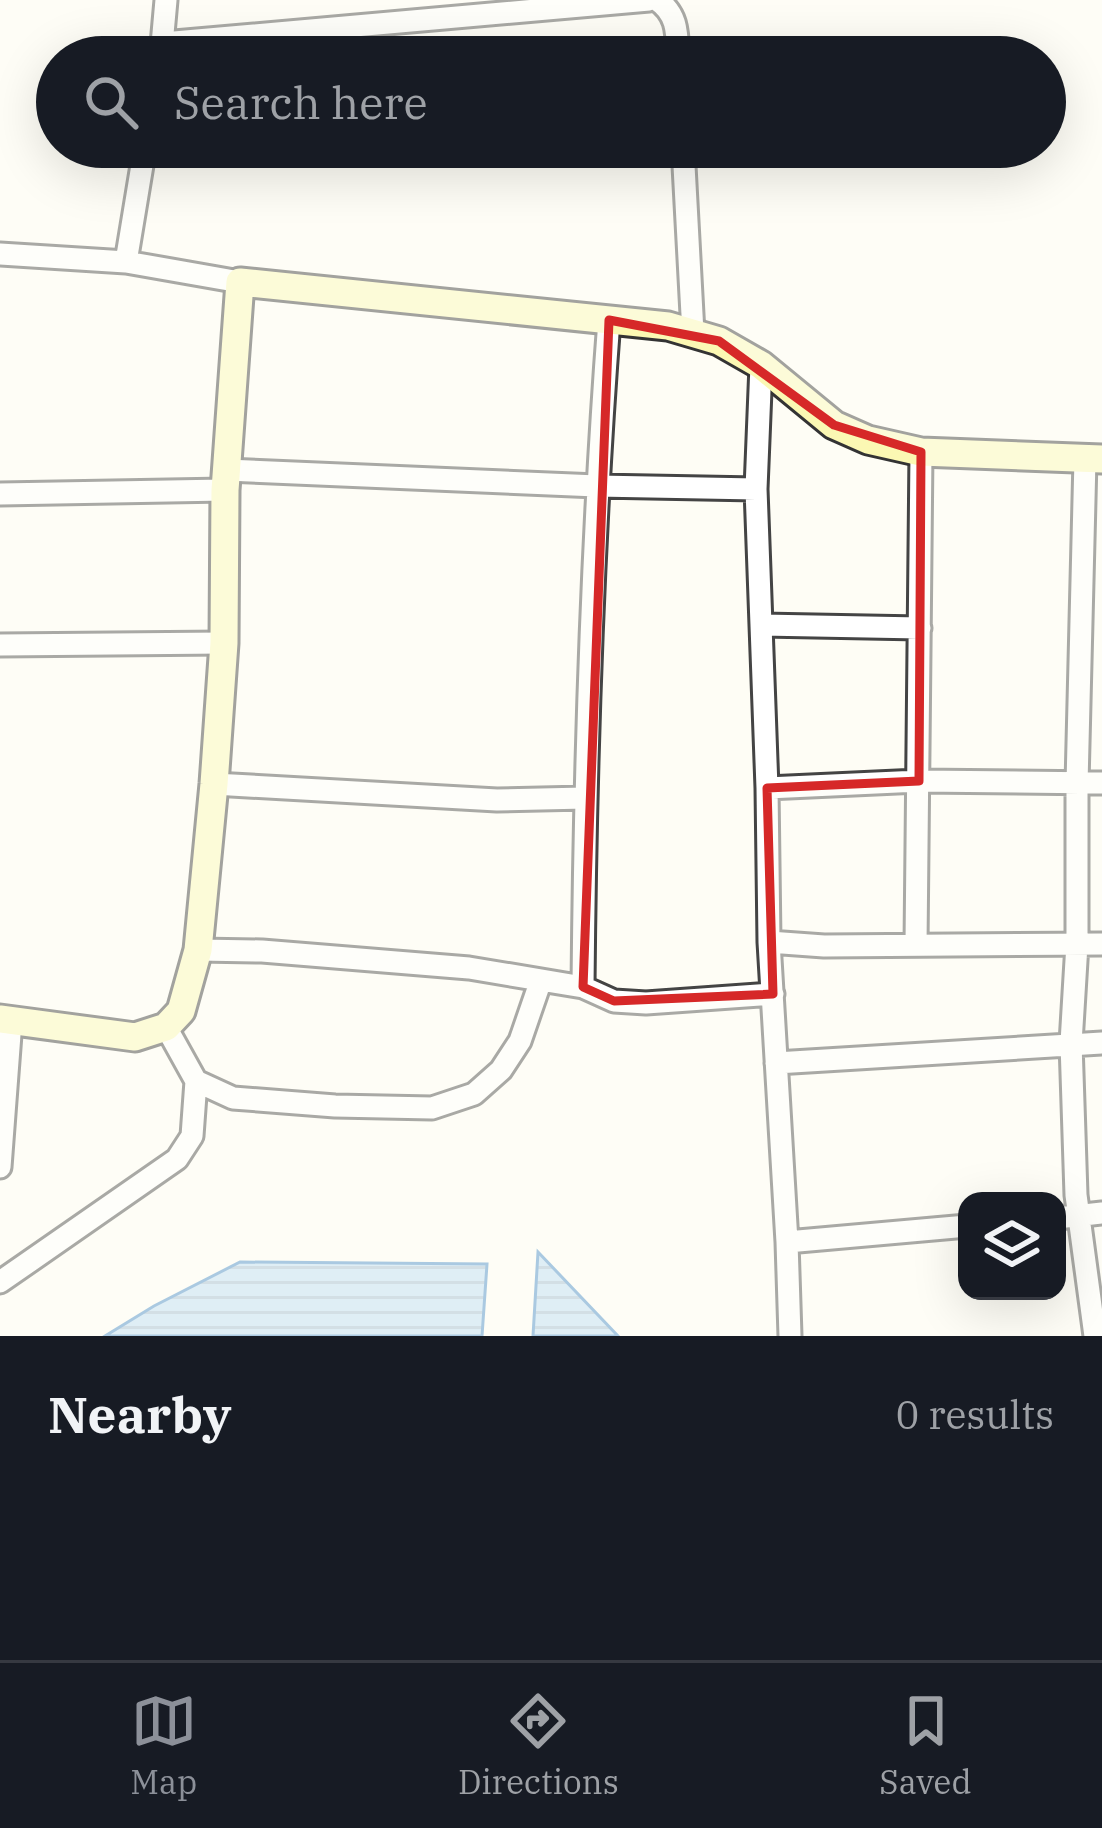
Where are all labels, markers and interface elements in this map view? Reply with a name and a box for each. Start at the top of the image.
search box [36,36,1066,168]
icon: search [78,69,144,135]
text: Search here [174,73,428,131]
map controls [958,1192,1066,1300]
button: layers [958,1192,1066,1300]
text: Nearby [48,1381,232,1447]
text: 0 results [896,1389,1054,1440]
tab: Map [130,1688,197,1803]
tab: Directions [458,1688,619,1803]
tab: Saved [879,1688,972,1803]

